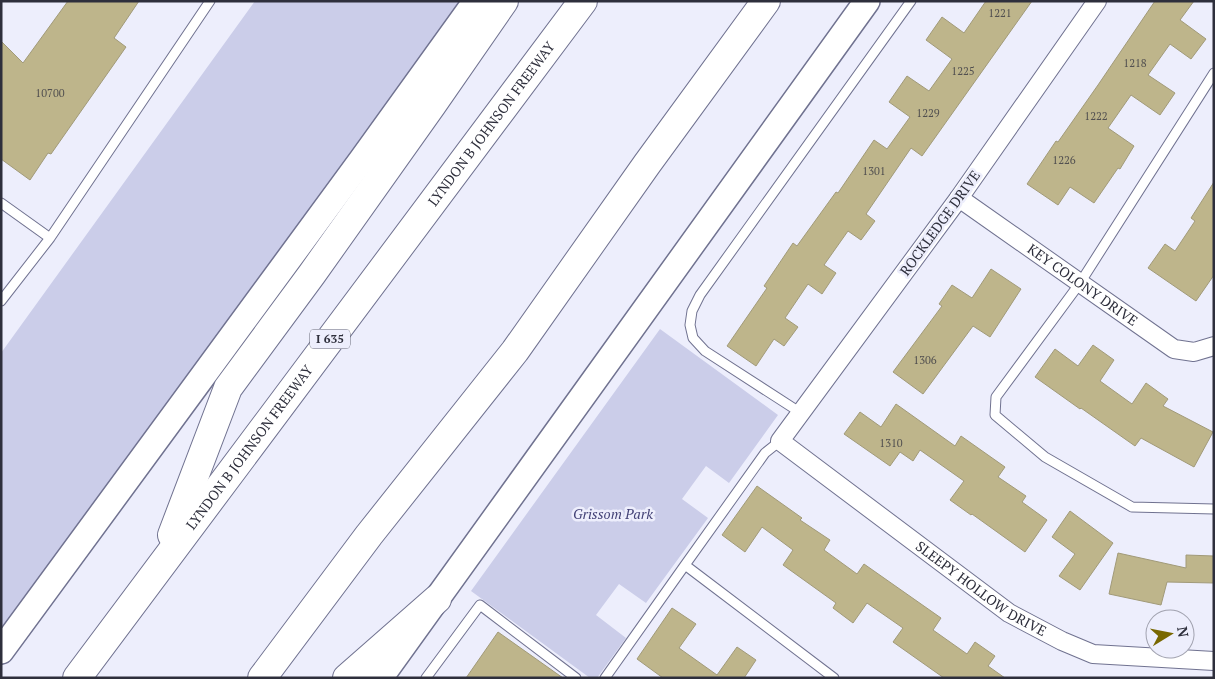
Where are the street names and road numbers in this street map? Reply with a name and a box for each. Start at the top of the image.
street label: LYNDON B JOHNSON FREEWAY [423,37,559,210]
street label: ROCKLEDGE DRIVE [895,166,984,279]
street label: KEY COLONY DRIVE [1024,239,1142,330]
road number: I 635 [310,329,350,348]
street label: LYNDON B JOHNSON FREEWAY [181,360,317,533]
street label: SLEEPY HOLLOW DRIVE [912,536,1050,640]

